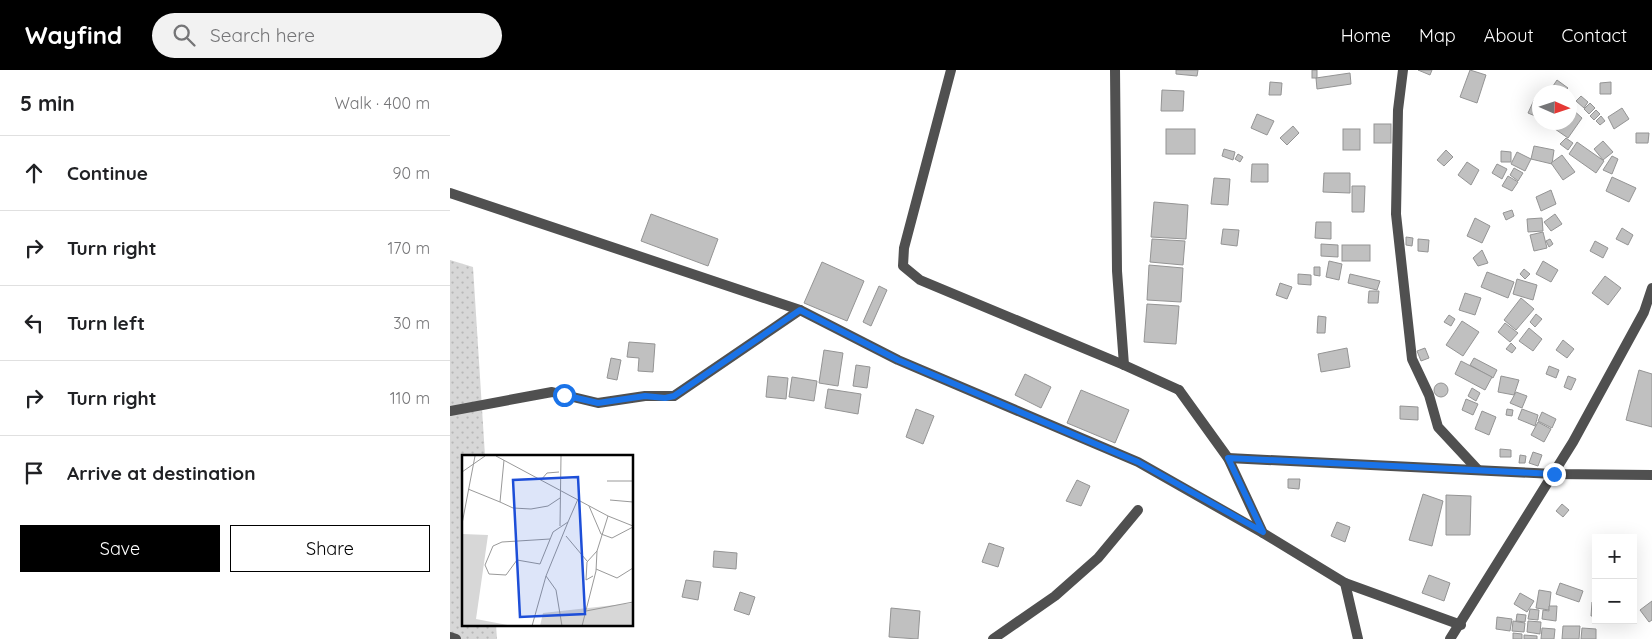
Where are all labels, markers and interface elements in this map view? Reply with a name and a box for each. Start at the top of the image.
search box [152,13,502,58]
text: Wayfind [25,20,122,50]
icon: search [170,21,198,49]
text: Search here [210,23,315,47]
text: Home [1341,24,1391,47]
text: Map [1419,24,1456,47]
text: About [1484,24,1534,47]
text: Contact [1562,24,1627,47]
north arrow [1532,85,1577,130]
text: 5 min [20,90,75,116]
text: Walk · 400 m [334,93,430,113]
icon: ahead [20,159,48,187]
text: Continue [67,161,148,185]
text: 90 m [393,163,430,183]
icon: right [20,234,48,262]
text: Turn right [67,236,156,260]
text: 170 m [387,238,430,258]
icon: left [20,309,48,337]
text: Turn left [67,311,145,335]
text: 30 m [393,313,430,333]
icon: right [20,384,48,412]
route start [553,384,576,407]
text: Turn right [67,386,156,410]
text: 110 m [390,388,430,408]
inset map [462,455,634,626]
icon: arrive [20,459,48,487]
text: Arrive at destination [67,461,256,485]
route end [1543,463,1566,486]
button: Save [20,525,220,572]
button: Share [230,525,430,572]
map controls [1592,534,1637,624]
button: + [1592,534,1637,579]
button: − [1592,579,1637,624]

